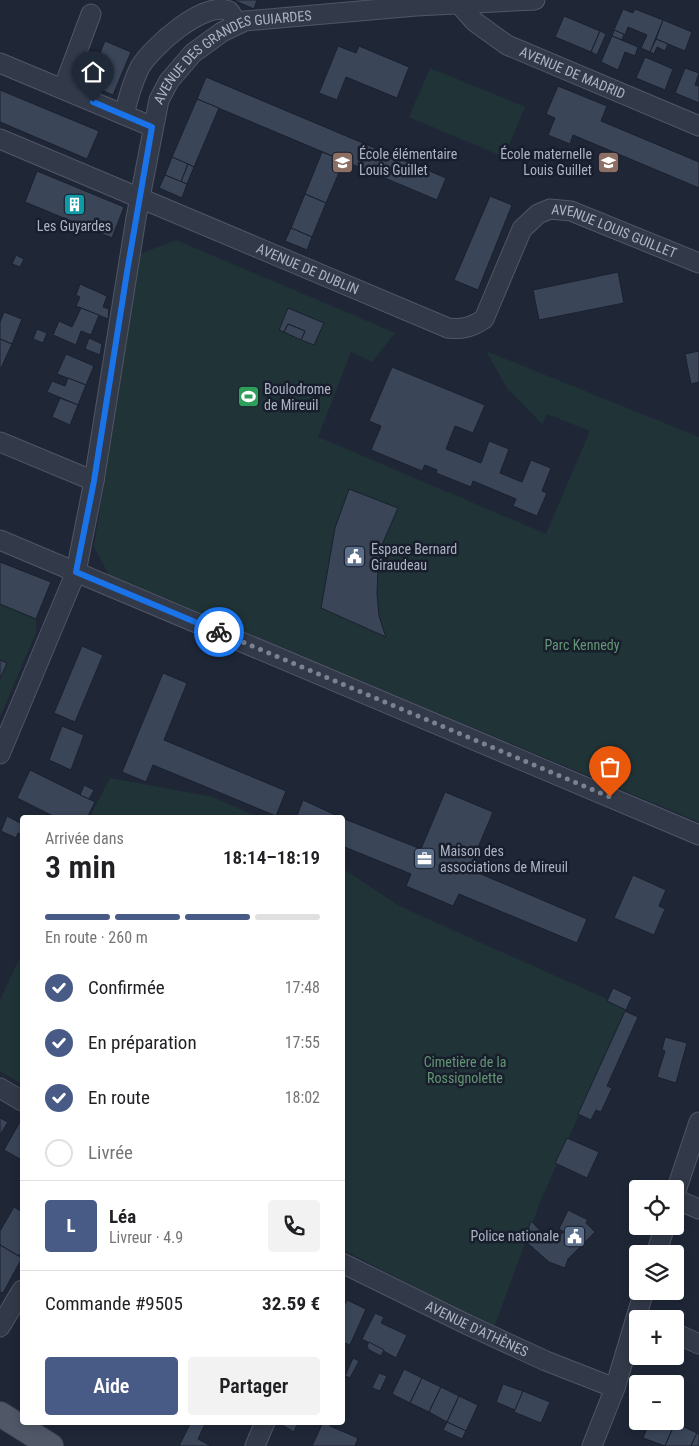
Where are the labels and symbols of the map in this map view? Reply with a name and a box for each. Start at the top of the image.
street label: AVENUE DES GRANDES GUIARDES [150,7,312,107]
street label: AVENUE DE MADRID [517,43,628,102]
pin [72,51,114,102]
place label: École élémentaire Louis Guillet [359,145,458,178]
place label: École maternelle Louis Guillet [500,145,592,178]
school or university icon: École élémentaire Louis Guillet [331,150,355,174]
school or university icon: École maternelle Louis Guillet [596,150,620,174]
building icon: Les Guyardes [62,192,86,216]
street label: AVENUE LOUIS GUILLET [551,201,679,261]
place label: Les Guyardes [37,218,111,234]
street label: AVENUE DE DUBLIN [254,240,361,298]
place label: Boulodrome de Mireuil [264,381,331,413]
sports icon: Boulodrome de Mireuil [236,385,260,409]
place label: Espace Bernard Giraudeau [371,541,457,573]
public building icon: Espace Bernard Giraudeau [343,545,367,569]
courier [194,607,244,657]
park label: Parc Kennedy [544,637,620,653]
pin [589,746,631,797]
place label: Maison des associations de Mireuil [440,843,568,875]
office icon: Maison des associations de Mireuil [412,847,436,871]
park label: Cimetière de la Rossignolette [424,1054,506,1086]
public building icon: Police nationale [563,1224,587,1248]
place label: Police nationale [471,1228,559,1244]
street label: AVENUE D'ATHÈNES [423,1297,531,1360]

